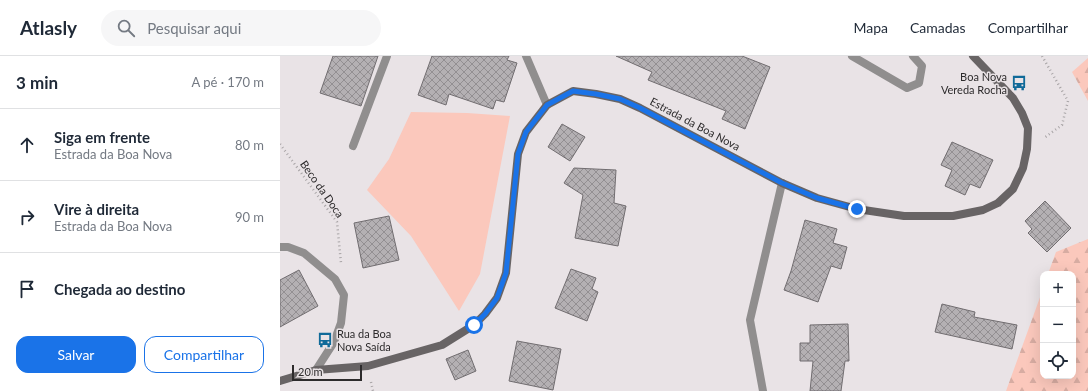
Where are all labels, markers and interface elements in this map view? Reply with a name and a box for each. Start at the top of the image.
search box [101,10,381,46]
text: Atlasly [20,16,77,39]
icon: search [115,17,137,39]
text: Pesquisar aqui [147,19,241,37]
text: Mapa [853,19,888,36]
text: Camadas [910,19,966,36]
text: Compartilhar [988,19,1068,36]
place label: Boa Nova Vereda Rocha [941,70,1007,96]
text: 3 min [16,72,58,93]
text: A pé · 170 m [191,74,264,90]
bus stop icon: Boa Nova Vereda Rocha [1010,74,1028,92]
street label: Estrada da Boa Nova [648,94,742,153]
text: Siga em frente [54,128,150,146]
icon: ahead [16,134,38,156]
text: 80 m [235,137,264,153]
text: Estrada da Boa Nova [54,146,172,162]
street label: Beco da Doca [298,158,347,220]
text: Vire à direita [54,200,139,218]
route end [848,200,866,218]
icon: right [16,206,38,228]
text: 90 m [235,209,264,225]
text: Estrada da Boa Nova [54,218,172,234]
map controls [1040,271,1076,379]
button: + [1040,271,1076,307]
icon: arrive [16,278,38,300]
text: Chegada ao destino [54,280,185,298]
button: − [1040,307,1076,343]
route start [465,316,483,334]
place label: Rua da Boa Nova Saída [337,327,391,353]
bus stop icon: Rua da Boa Nova Saída [316,331,334,349]
button: Salvar [16,336,136,373]
button: Compartilhar [144,336,264,373]
button: locate [1040,343,1076,379]
scale bar [292,363,362,382]
text: 20 m [298,365,323,378]

